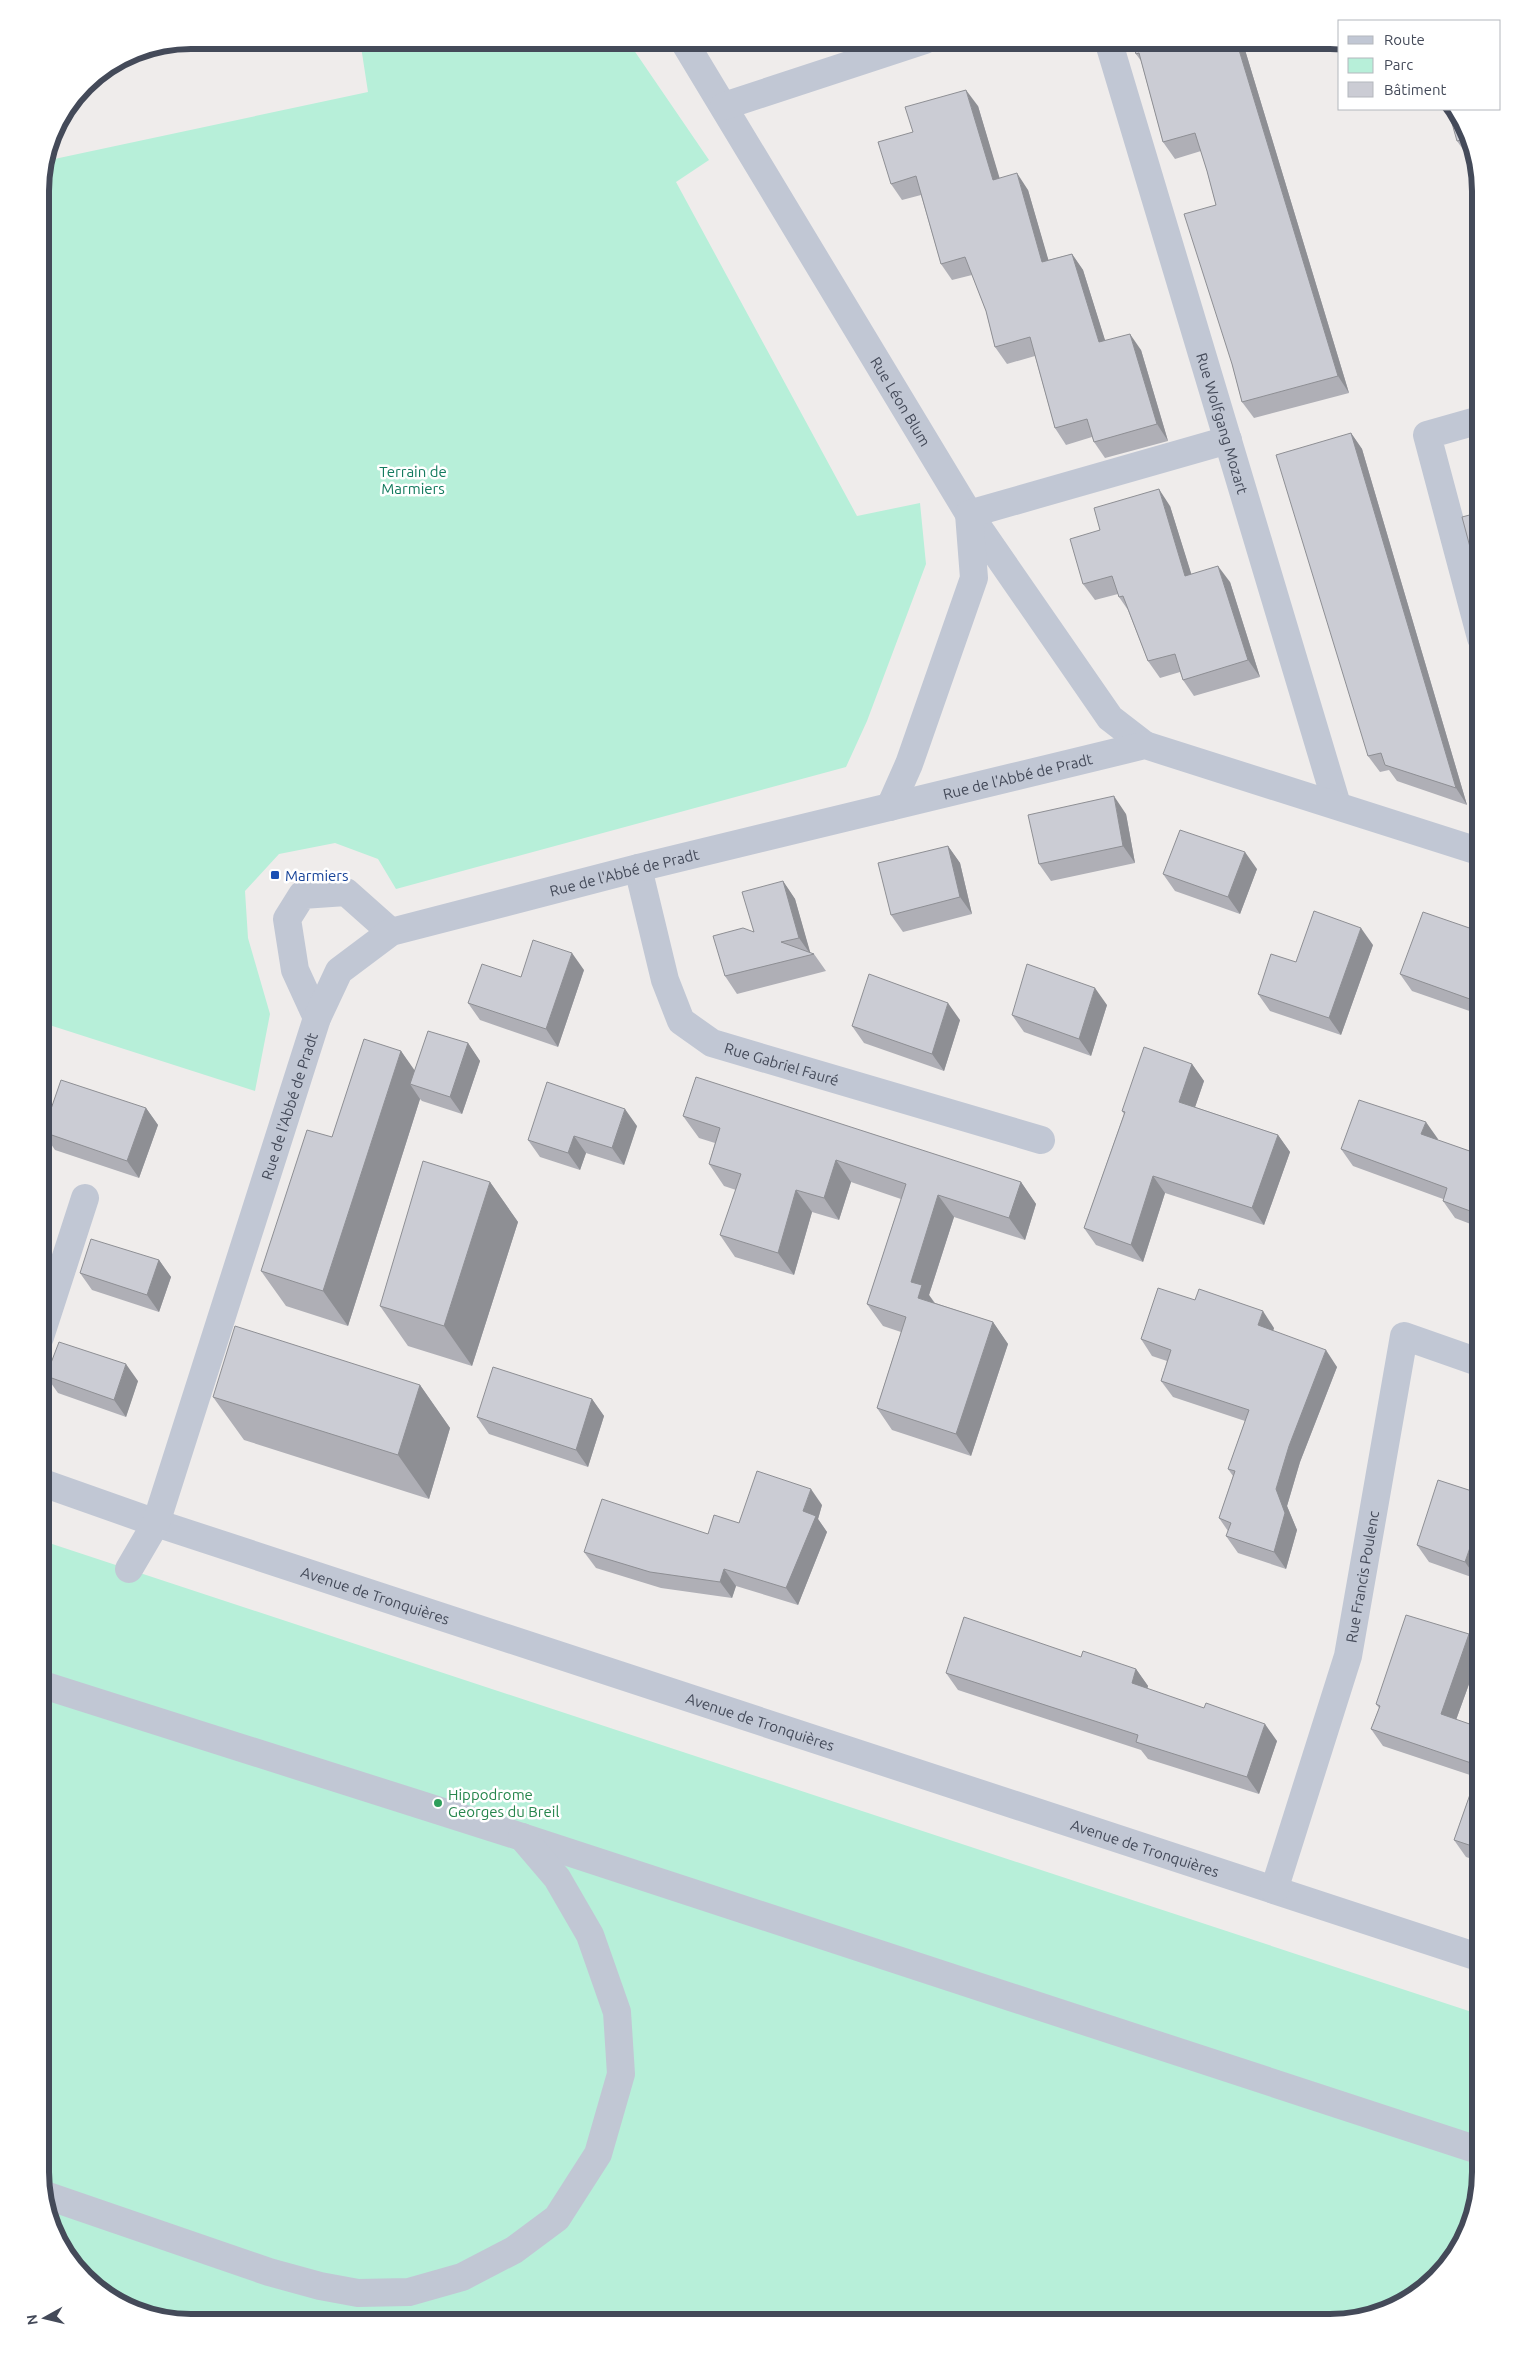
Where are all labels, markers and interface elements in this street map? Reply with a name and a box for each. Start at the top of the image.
legend [1338,20,1501,110]
text: Route [1384,31,1425,48]
text: Parc [1384,56,1413,73]
text: Bâtiment [1384,81,1447,98]
street label: Rue Wolfgang Mozart [1194,351,1252,496]
street label: Rue Léon Blum [868,354,934,449]
park label: Terrain de Marmiers [379,463,447,497]
street label: Rue de l'Abbé de Pradt [941,750,1094,802]
street label: Rue de l'Abbé de Pradt [548,845,701,899]
place label: Marmiers [285,867,349,884]
marker: Marmiers [269,869,281,881]
street label: Rue de l'Abbé de Pradt [258,1030,320,1182]
street label: Rue Gabriel Fauré [722,1039,841,1089]
street label: Rue Francis Poulenc [1342,1509,1382,1644]
street label: Avenue de Tronquières [299,1563,452,1627]
street label: Avenue de Tronquières [684,1689,837,1754]
place label: Hippodrome Georges du Breil [448,1786,559,1820]
marker: Hippodrome Georges du Breil [432,1797,444,1809]
street label: Avenue de Tronquières [1069,1815,1221,1880]
north arrow [20,2293,70,2343]
text: N [23,2314,41,2326]

